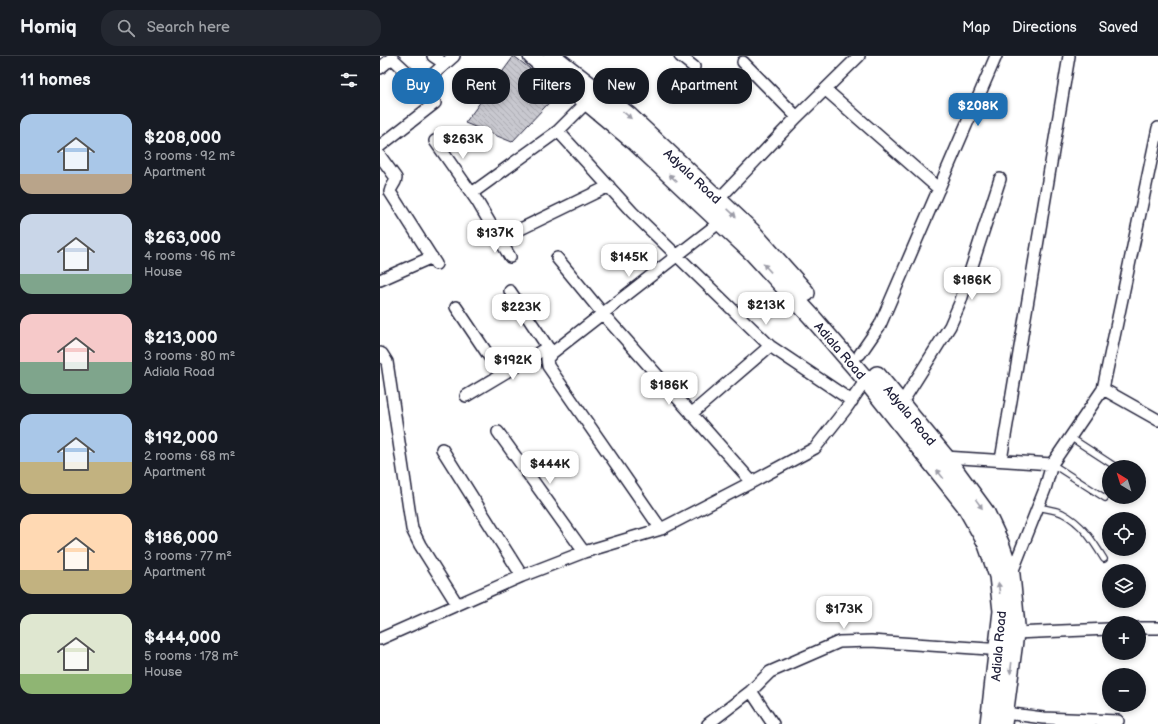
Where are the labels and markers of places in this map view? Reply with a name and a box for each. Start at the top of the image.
pin: $208K [950,93,1006,127]
pin: $263K [435,126,491,160]
pin: $137K [467,220,523,254]
pin: $145K [601,244,657,278]
pin: $186K [944,267,1000,301]
pin: $213K [738,292,794,326]
pin: $223K [493,294,549,328]
pin: $192K [485,347,541,381]
pin: $186K [641,372,697,406]
pin: $444K [522,451,578,485]
pin: $173K [816,596,872,630]

